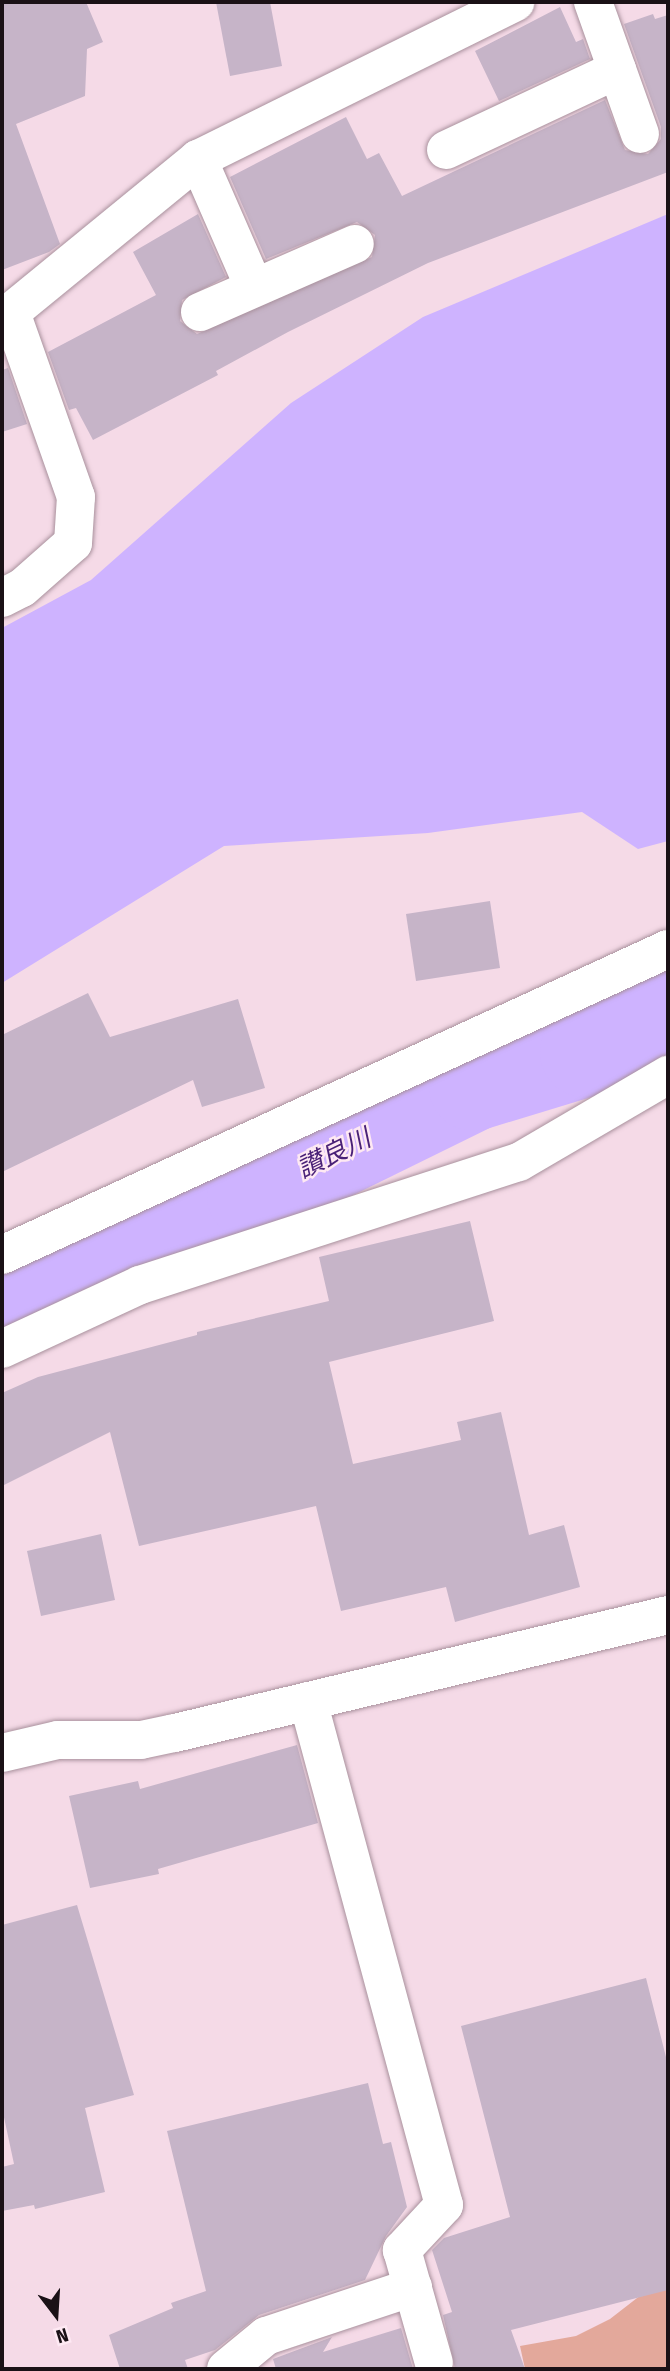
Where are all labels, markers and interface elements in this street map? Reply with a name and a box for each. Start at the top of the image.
water label: 讃良川 [292,1123,376,1185]
north arrow [21,2280,91,2350]
text: N [53,2323,71,2348]

